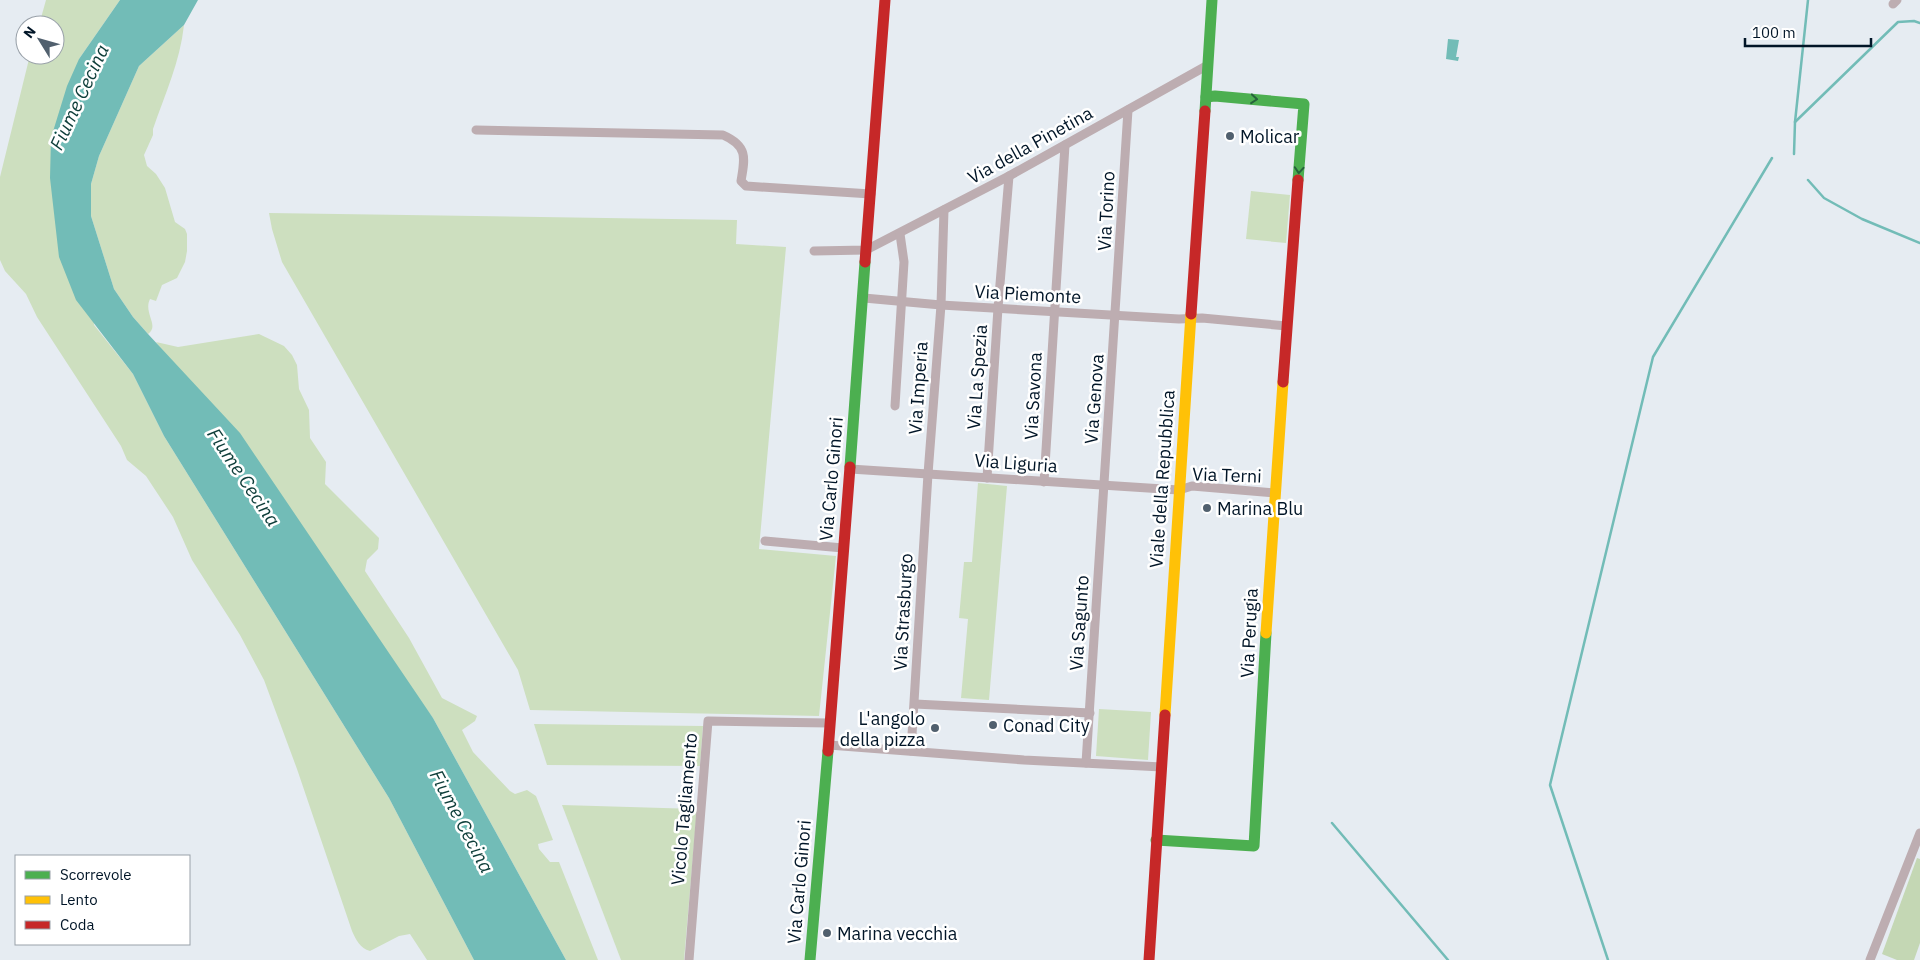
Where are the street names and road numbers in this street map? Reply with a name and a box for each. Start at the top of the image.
street label: Via della Pinetina [963,101,1097,189]
street label: Via Torino [1092,170,1120,252]
street label: Via Piemonte [974,280,1082,308]
street label: Via La Spezia [962,323,992,430]
street label: Via Imperia [903,340,933,435]
street label: Via Savona [1019,351,1047,440]
street label: Via Genova [1079,353,1109,445]
street label: Viale della Repubblica [1144,389,1180,569]
street label: Via Carlo Ginori [814,416,848,542]
street label: Via Liguria [974,449,1059,477]
street label: Via Terni [1192,462,1262,488]
street label: Via Strasburgo [888,553,918,671]
street label: Via Sagunto [1064,575,1094,671]
street label: Via Perugia [1235,587,1263,679]
street label: Vicolo Tagliamento [666,732,702,886]
street label: Via Carlo Ginori [782,819,816,945]

